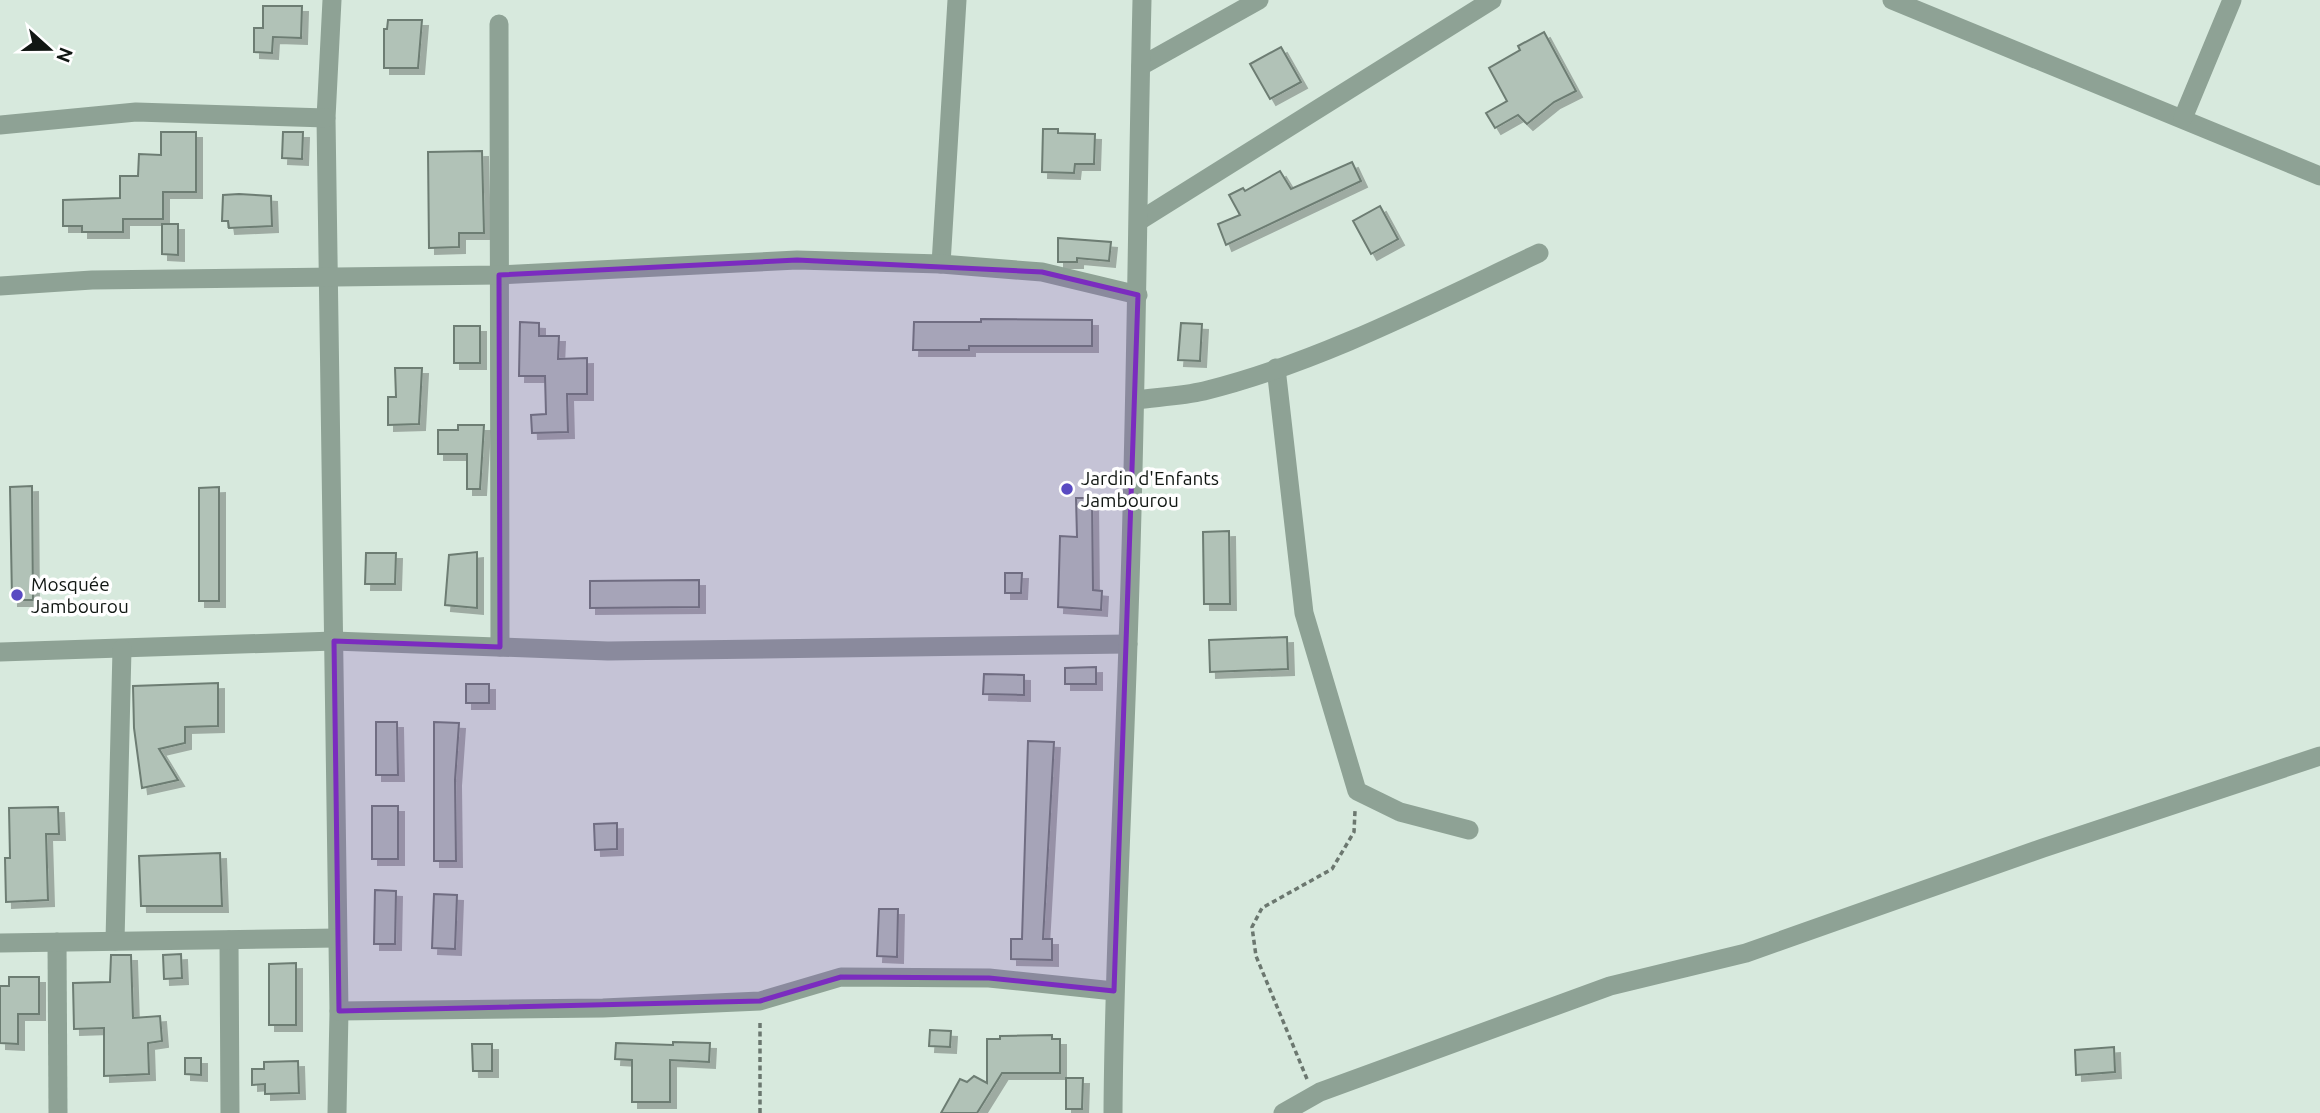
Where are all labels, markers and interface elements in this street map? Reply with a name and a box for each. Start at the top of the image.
north arrow [14,14,84,84]
text: N [52,45,78,66]
place label: Jardin d'Enfants Jambourou [1081,467,1219,511]
marker: Jardin d'Enfants Jambourou [1059,481,1075,497]
place label: Mosquée Jambourou [31,573,129,617]
marker: Mosquée Jambourou [9,587,25,603]

